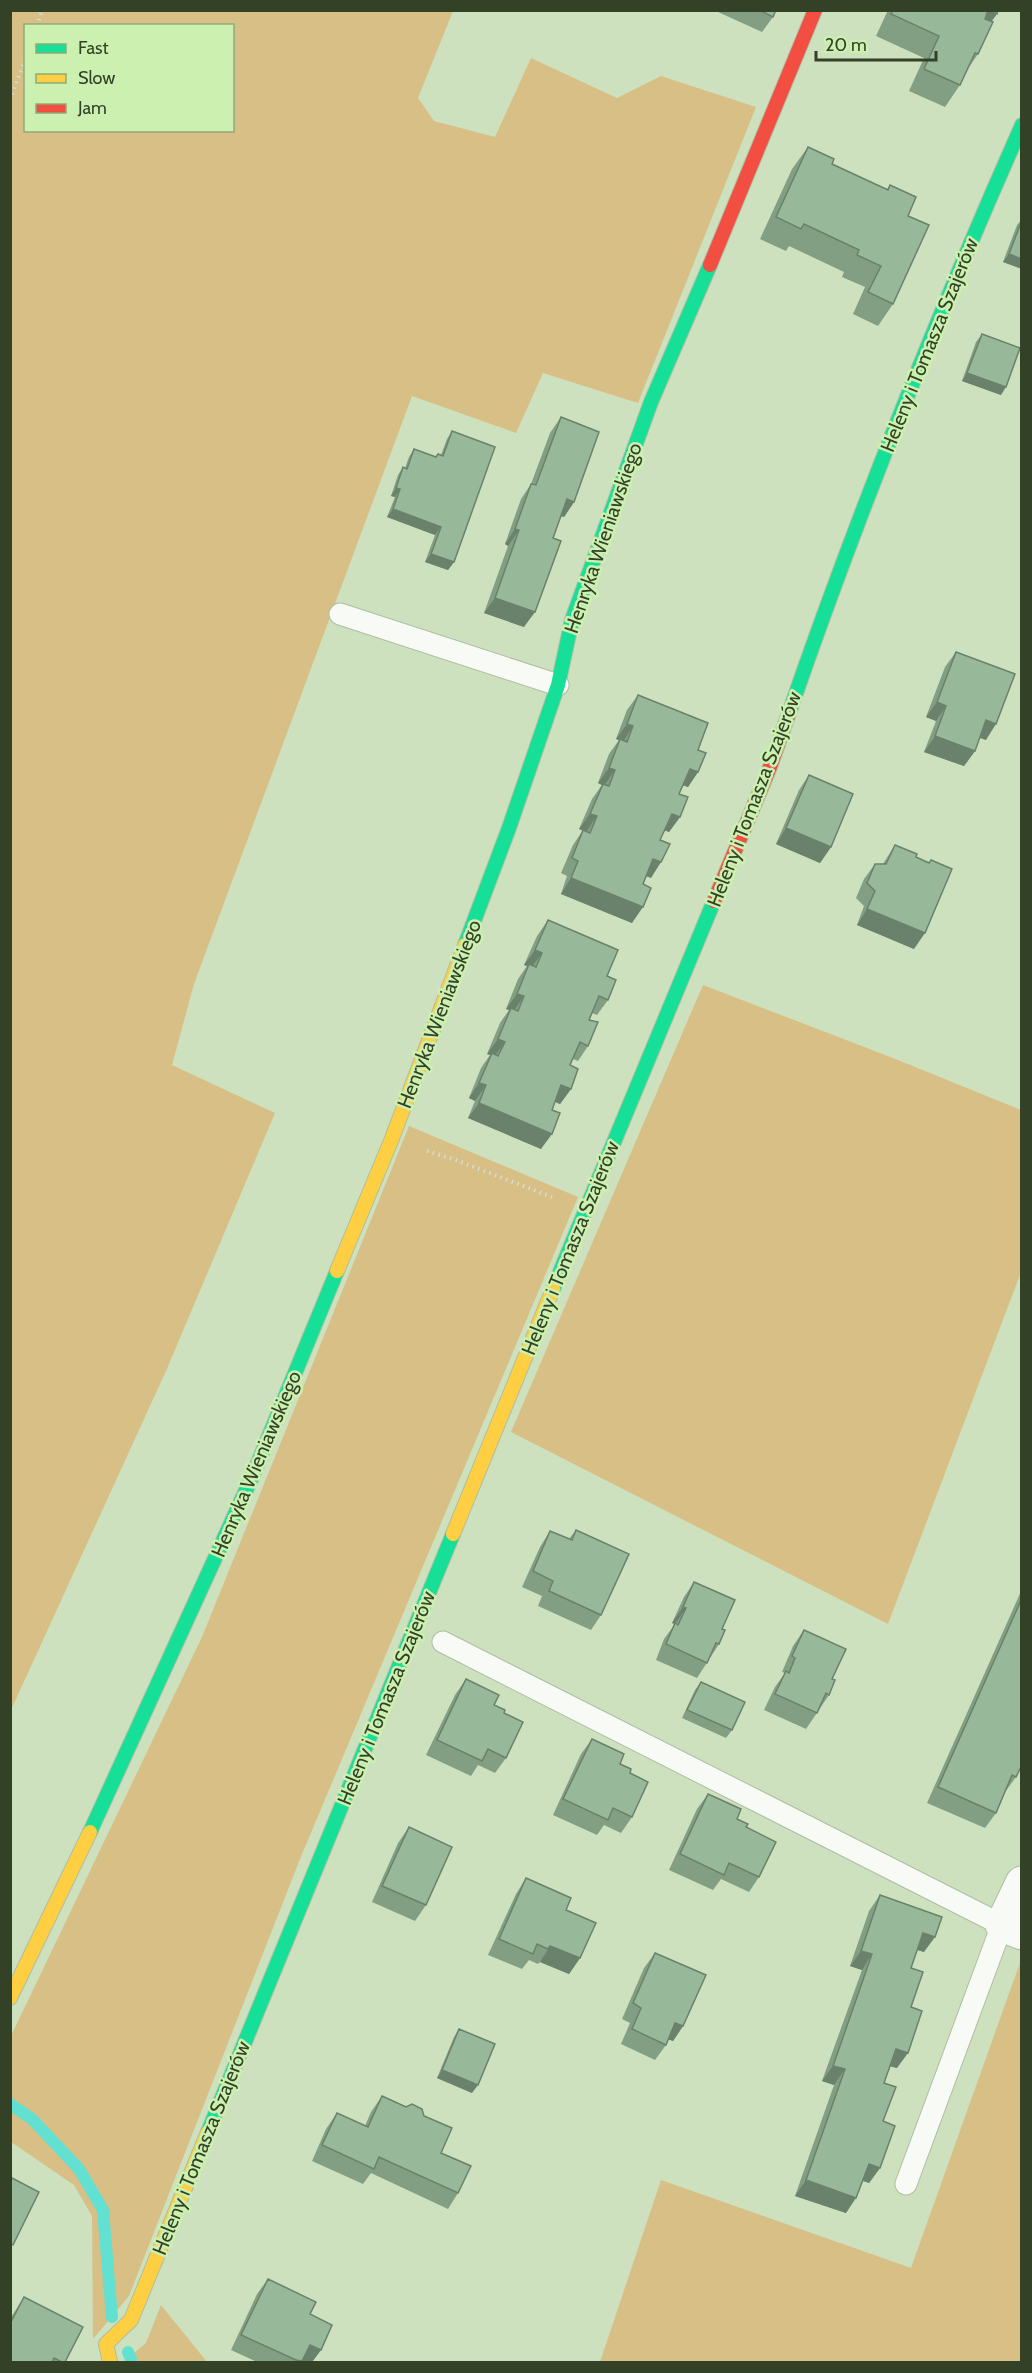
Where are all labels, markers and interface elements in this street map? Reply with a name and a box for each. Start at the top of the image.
legend [24,24,234,132]
scale bar [816,24,936,62]
text: 20 m [825,34,867,56]
text: Fast [78,37,109,59]
text: Slow [78,67,115,89]
text: Jam [77,97,107,119]
street label: Heleny i Tomasza Szajerów [875,234,983,455]
street label: Henryka Wieniawskiego [559,440,647,636]
street label: Heleny i Tomasza Szajerów [702,688,806,910]
street label: Henryka Wieniawskiego [392,916,486,1112]
street label: Heleny i Tomasza Szajerów [516,1137,624,1358]
street label: Henryka Wieniawskiego [206,1367,306,1561]
street label: Heleny i Tomasza Szajerów [332,1587,440,1808]
street label: Heleny i Tomasza Szajerów [147,2037,255,2258]

